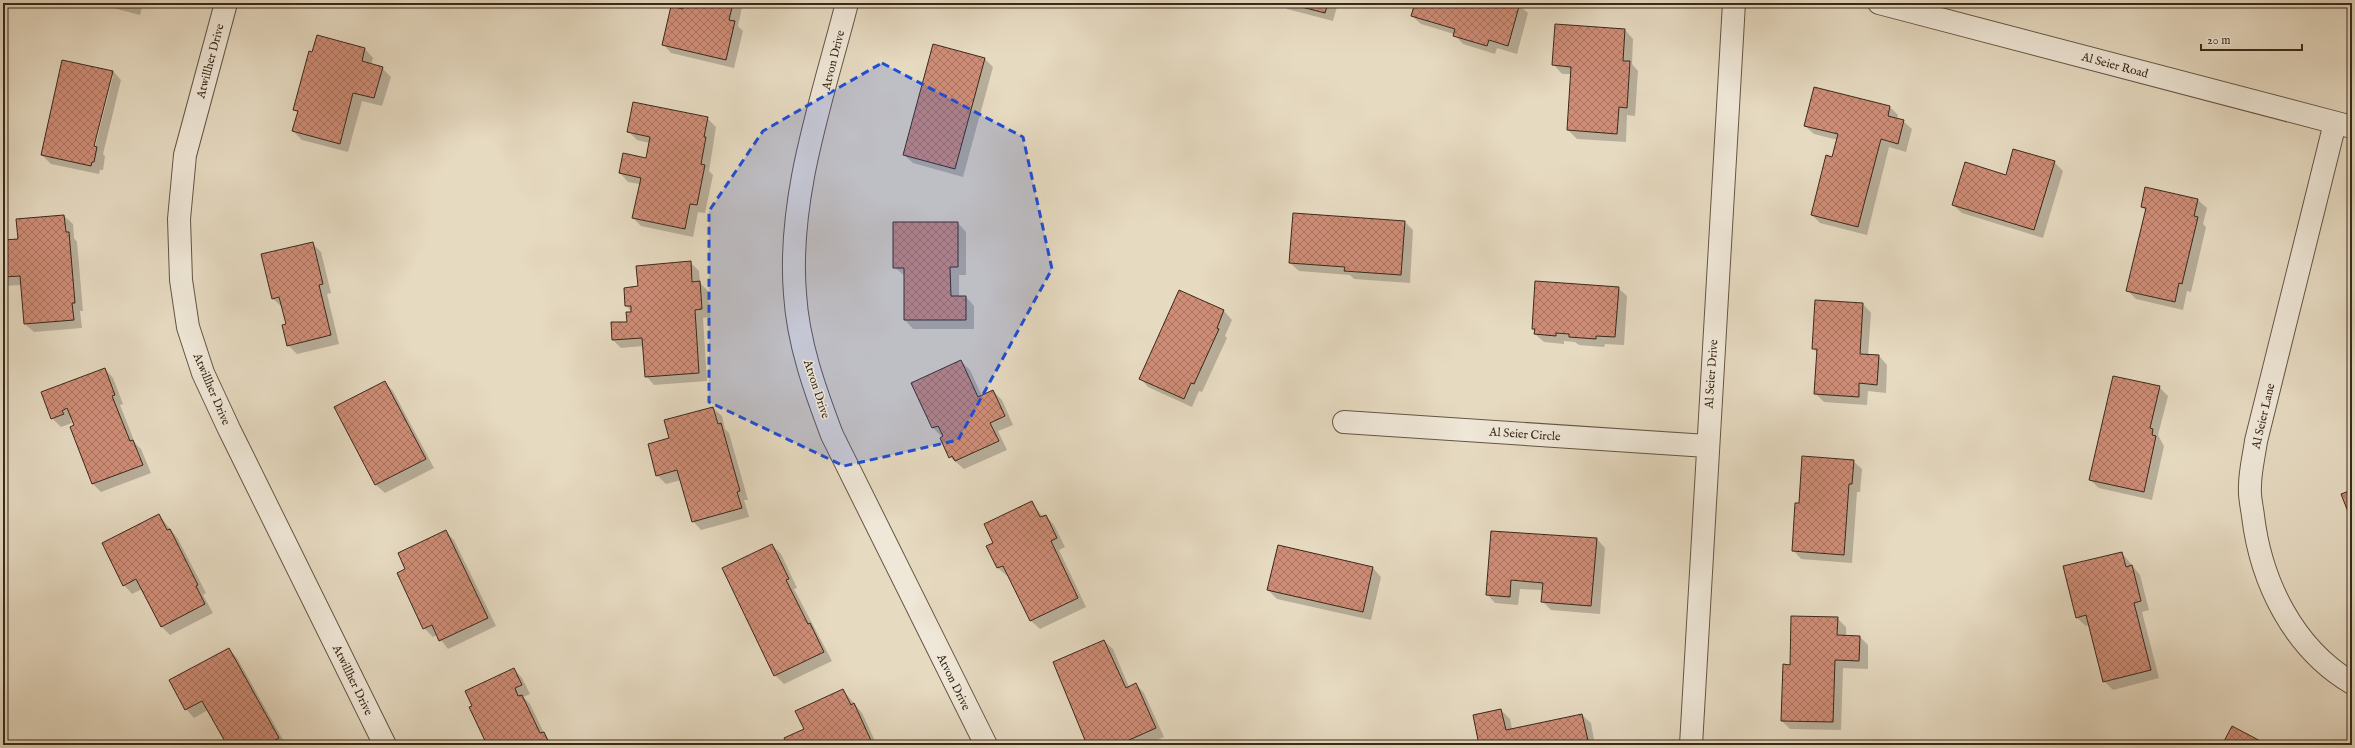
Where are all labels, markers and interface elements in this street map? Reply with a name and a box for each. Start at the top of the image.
street label: Atwillher Drive [193,22,228,101]
scale bar [2201,26,2302,52]
street label: Atvon Drive [819,28,848,92]
text: 20 m [2207,33,2230,48]
street label: Al Seier Road [2079,49,2150,82]
street label: Al Seier Drive [1702,338,1721,410]
street label: Atwillher Drive [189,350,234,428]
street label: Atvon Drive [800,357,833,421]
street label: Al Seier Lane [2248,381,2278,451]
street label: Al Seier Circle [1488,424,1562,445]
street label: Atwillher Drive [329,642,376,718]
street label: Atvon Drive [933,651,974,713]

